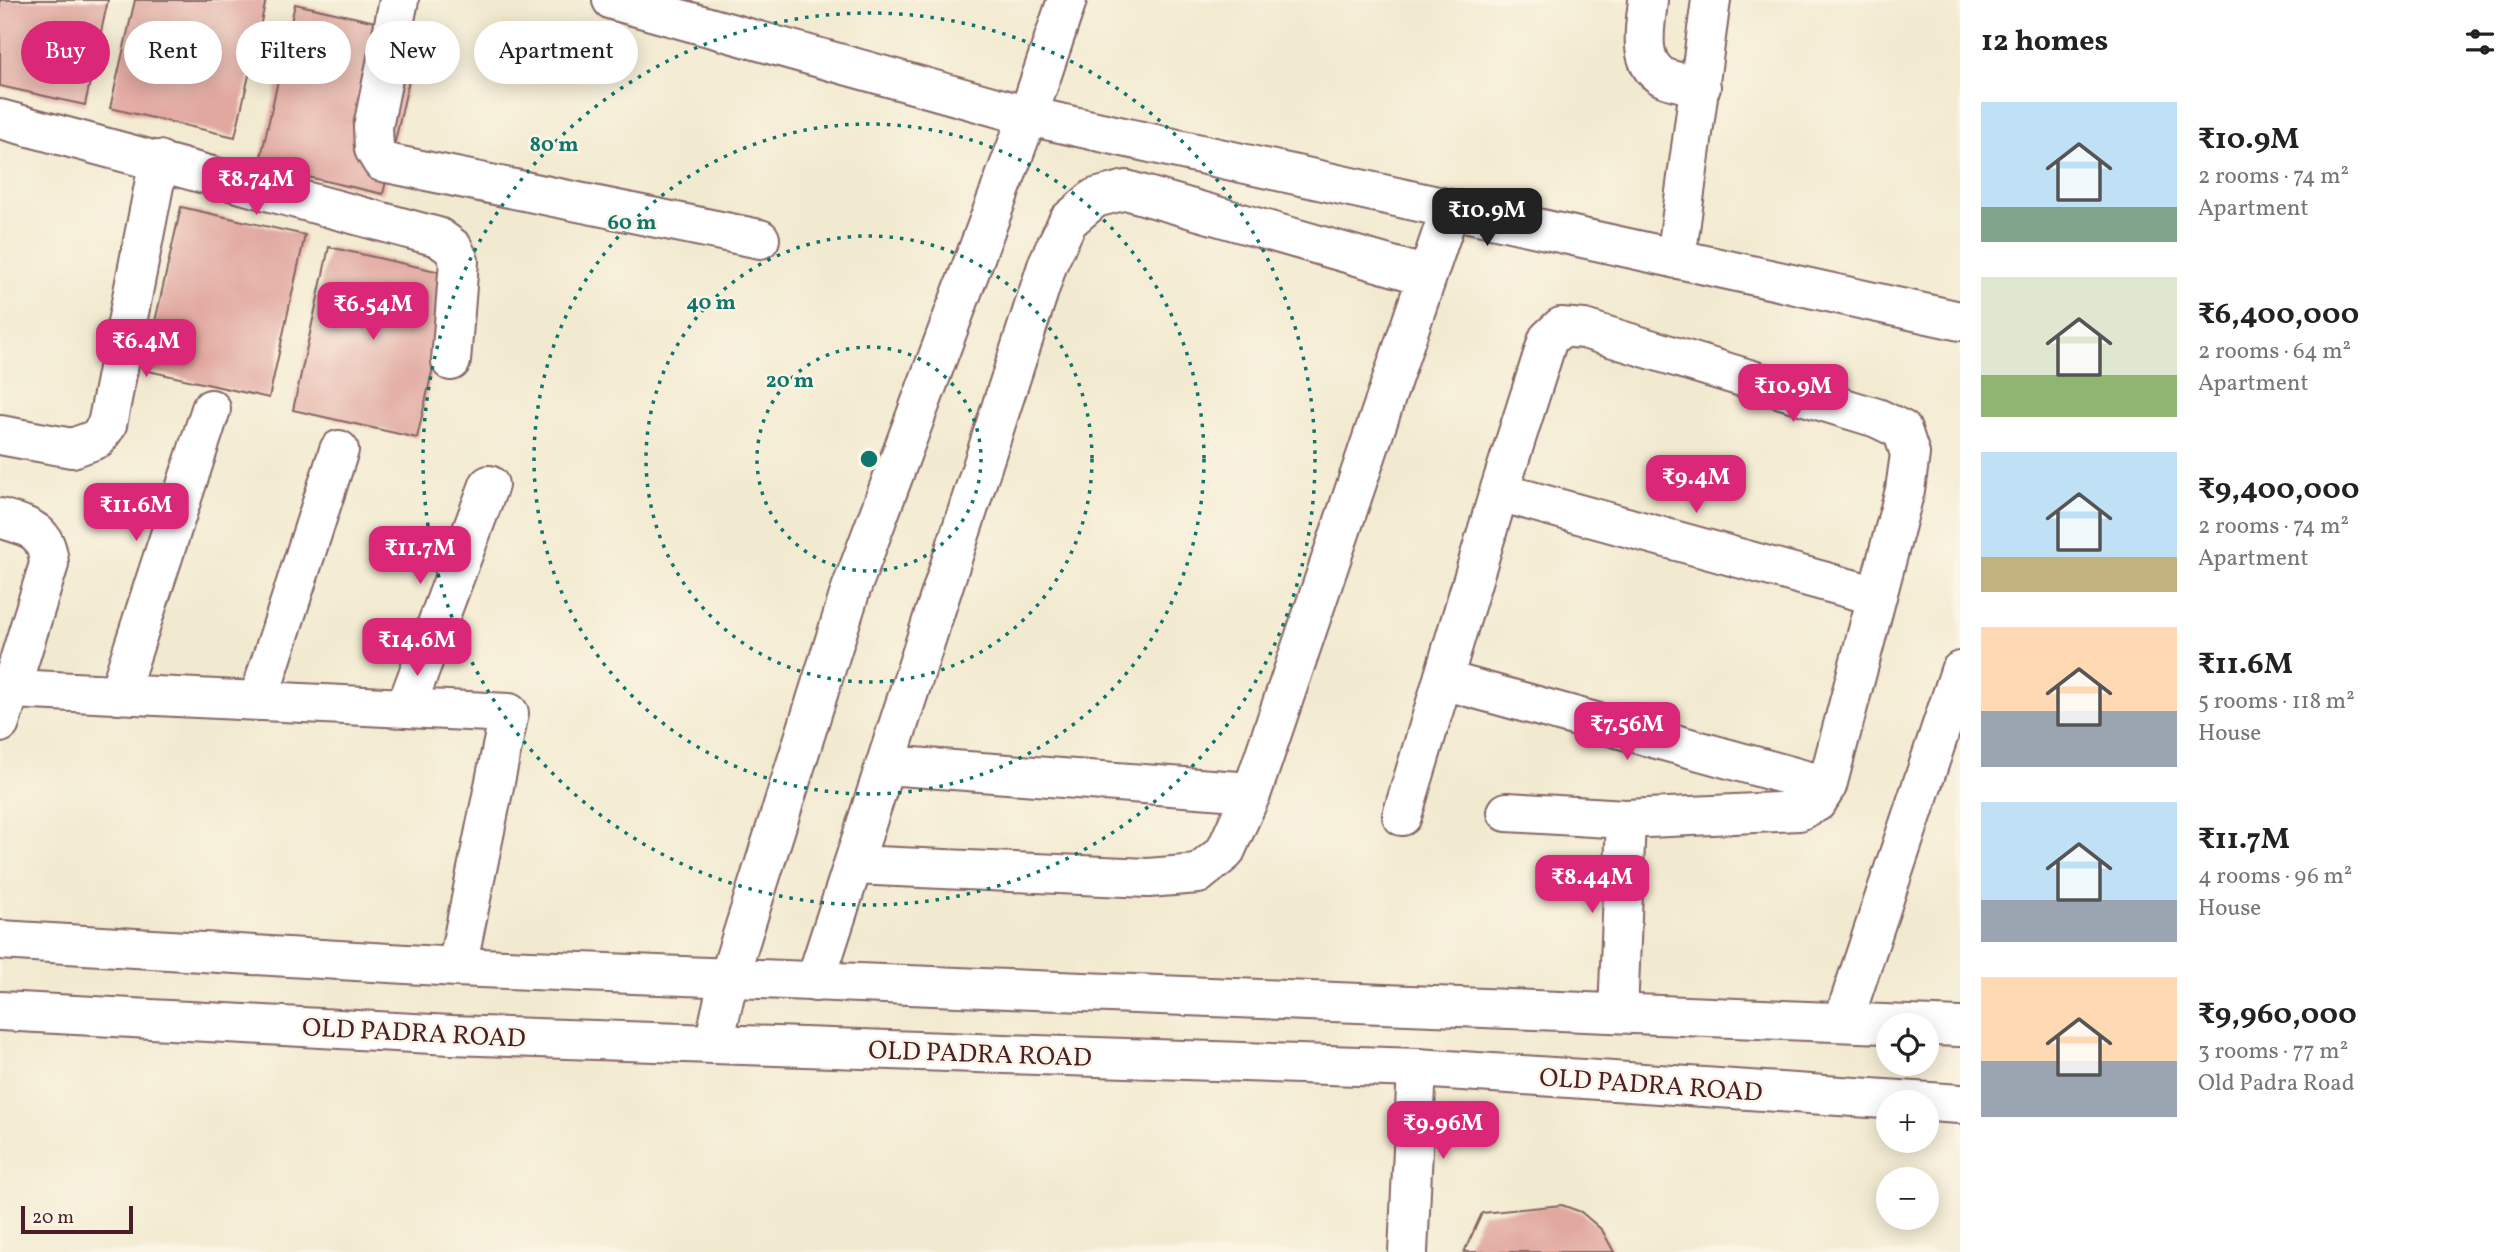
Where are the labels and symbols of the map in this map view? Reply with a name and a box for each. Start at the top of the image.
text: 80 m [530,131,578,160]
pin: ₹8.74M [199,158,313,217]
pin: ₹10.9M [1430,188,1544,248]
text: 60 m [608,209,656,238]
pin: ₹6.54M [316,282,430,342]
text: 40 m [686,289,736,318]
pin: ₹6.4M [97,320,195,379]
pin: ₹10.9M [1736,364,1850,424]
text: 20 m [766,367,814,396]
centre of rings [857,447,881,471]
pin: ₹9.4M [1647,456,1745,515]
pin: ₹11.6M [79,484,193,543]
pin: ₹11.7M [363,526,477,586]
pin: ₹14.6M [360,618,474,678]
pin: ₹7.56M [1570,702,1684,762]
pin: ₹8.44M [1535,856,1649,915]
street label: OLD PADRA ROAD [301,1010,527,1058]
street label: OLD PADRA ROAD [868,1033,1092,1077]
street label: OLD PADRA ROAD [1538,1060,1764,1112]
pin: ₹9.96M [1386,1102,1500,1161]
scale bar [21,1203,133,1235]

